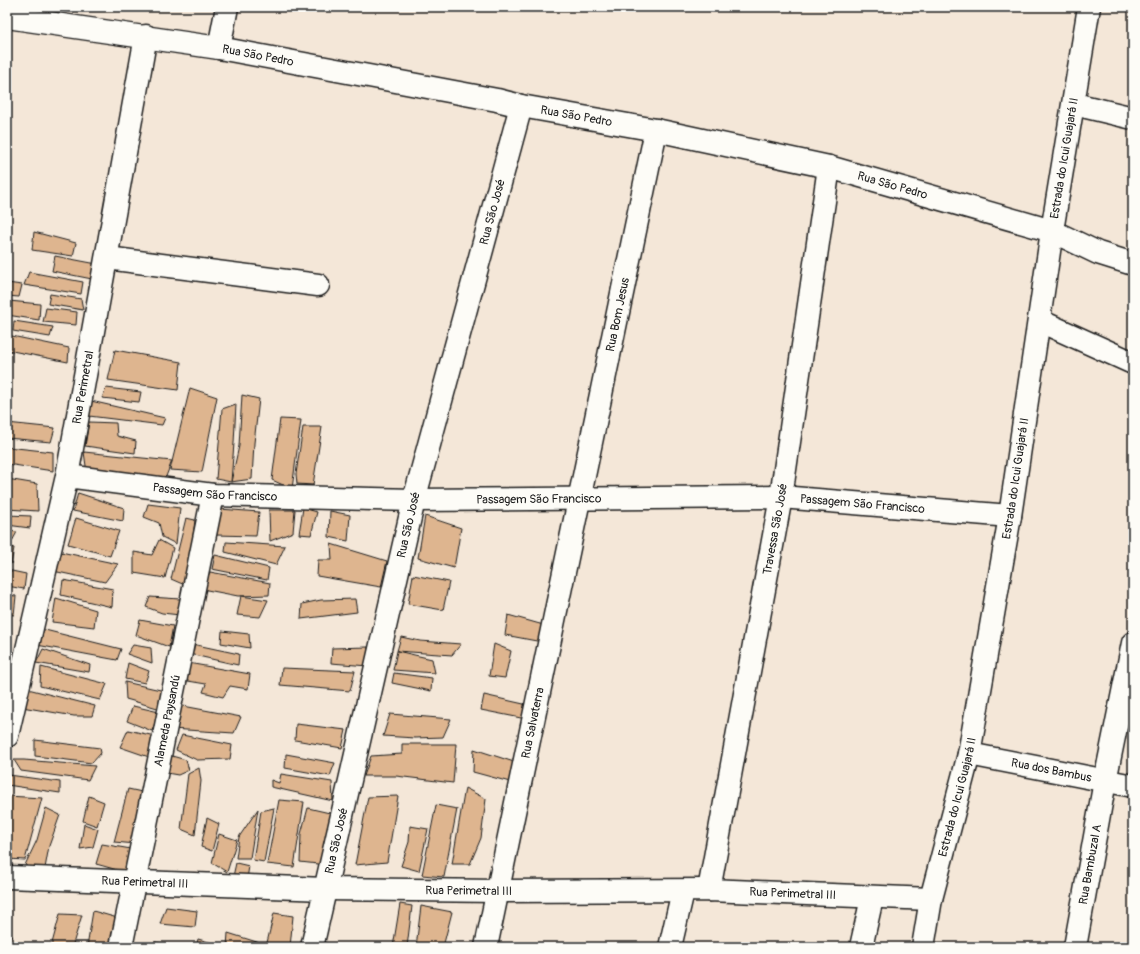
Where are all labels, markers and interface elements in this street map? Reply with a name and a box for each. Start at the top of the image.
street label: Rua São Pedro [221,41,296,69]
street label: Estrada do Icui Guajará II [1047,96,1081,220]
street label: Rua São Pedro [539,102,614,130]
street label: Rua São Pedro [856,168,930,203]
street label: Rua São José [476,177,508,246]
street label: Rua Bom Jesus [603,275,633,353]
street label: Rua Perimetral [69,349,97,425]
street label: Estrada do Icui Guajará II [999,417,1032,540]
street label: Passagem São Francisco [152,480,278,504]
street label: Travessa São José [759,482,790,576]
street label: Rua São José [394,490,423,559]
street label: Passagem São Francisco [476,491,602,507]
street label: Passagem São Francisco [799,491,926,516]
street label: Alameda Paysandú [150,673,184,768]
street label: Rua Salvaterra [518,686,547,760]
street label: Estrada do Icui Guajará II [935,736,979,858]
street label: Rua dos Bambus [1010,755,1094,785]
street label: Rua São José [321,806,351,875]
street label: Rua Bambuzal A [1075,823,1105,906]
street label: Rua Perimetral III [101,873,189,891]
street label: Rua Perimetral III [425,883,512,899]
street label: Rua Perimetral III [749,884,836,903]

